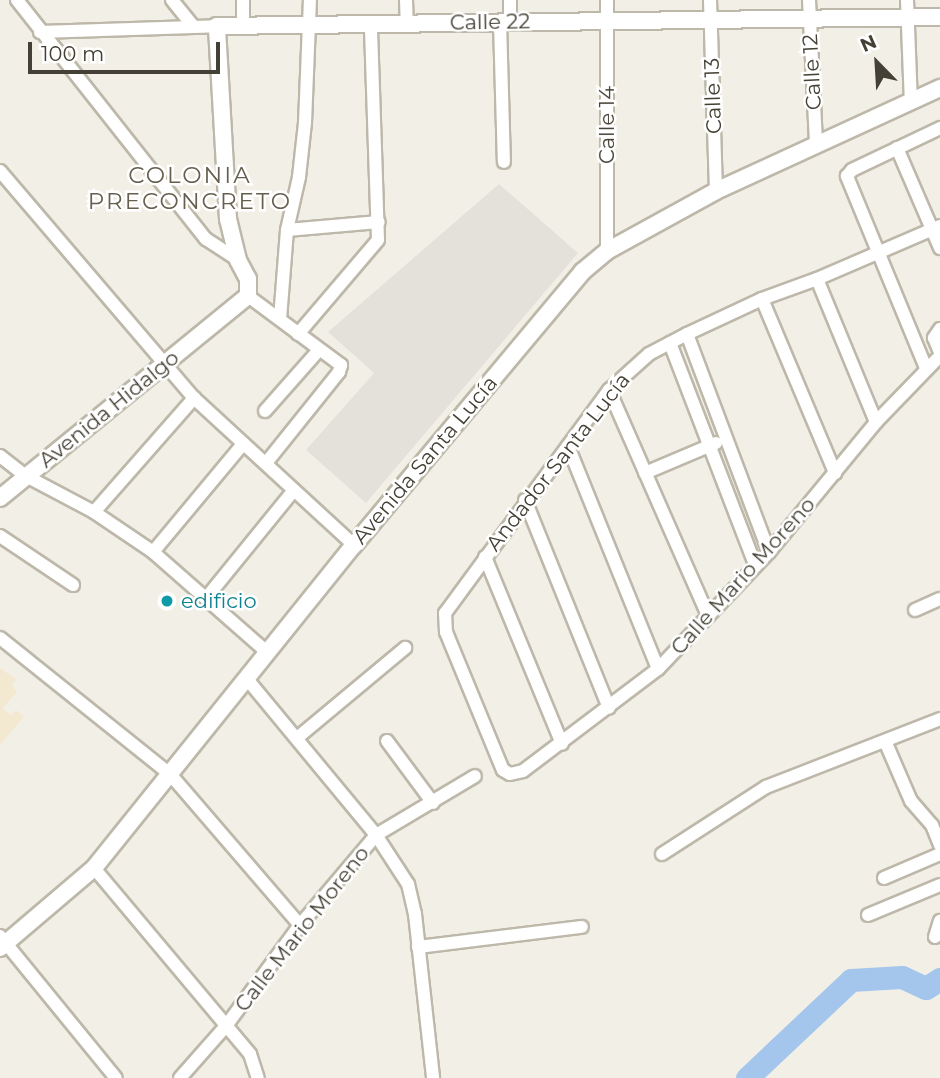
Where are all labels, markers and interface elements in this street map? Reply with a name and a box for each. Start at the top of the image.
street label: Calle 22 [450,9,530,35]
scale bar [32,28,224,72]
north arrow [842,28,912,98]
text: N [857,30,880,57]
street label: Calle 12 [797,33,827,111]
text: 100 m [41,41,104,66]
street label: Calle 13 [699,58,727,134]
street label: Calle 14 [594,86,620,164]
district label: COLONIA PRECONCRETO [89,161,291,215]
street label: Avenida Hidalgo [34,345,184,473]
street label: Andador Santa Lucía [481,368,635,556]
street label: Avenida Santa Lucía [347,371,503,549]
street label: Calle Mario Moreno [666,492,820,660]
place label: edificio [181,588,257,614]
marker: edificio [159,593,175,609]
street label: Calle Mario Moreno [230,841,374,1017]

